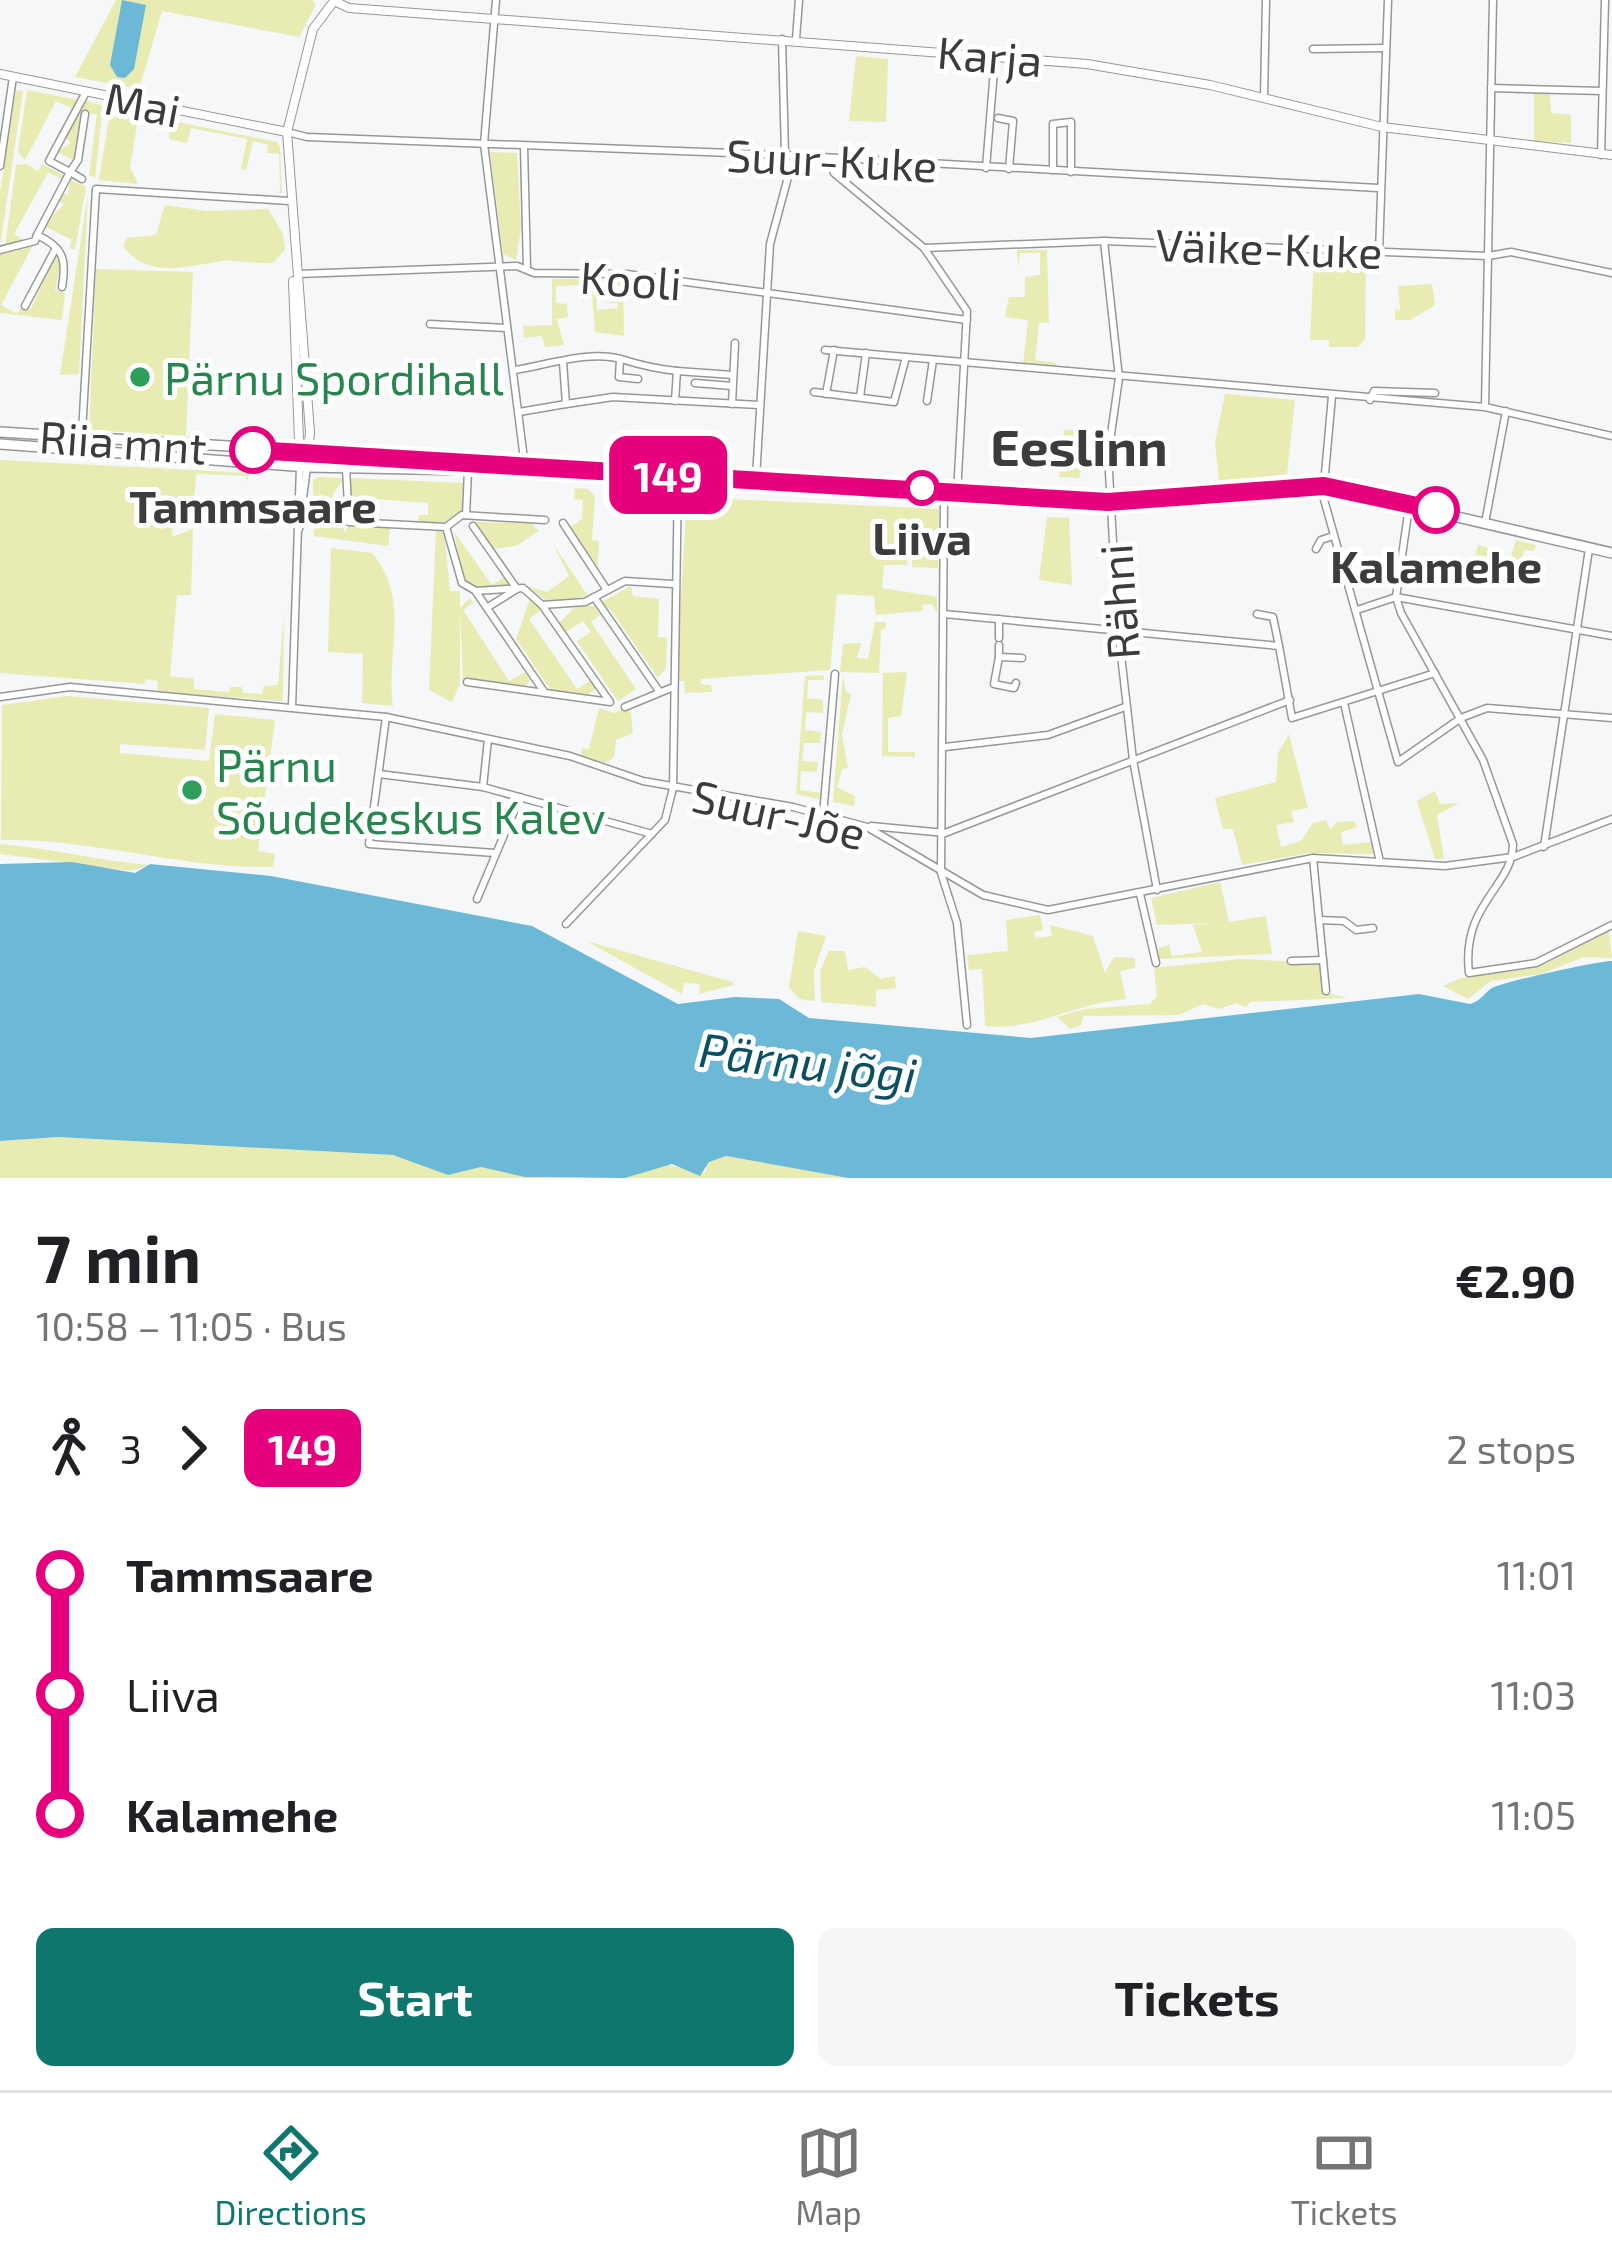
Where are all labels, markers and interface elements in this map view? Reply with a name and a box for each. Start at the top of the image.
street label: Karja [935,24,1045,87]
street label: Mai [101,69,185,137]
street label: Suur-Kuke [725,127,939,191]
street label: Väike-Kuke [1155,216,1383,278]
street label: Kooli [578,249,684,309]
place label: Pärnu Spordihall [164,350,504,404]
marker: Pärnu Spordihall [127,364,153,390]
street label: Riia mnt [38,408,208,474]
district label: Eeslinn [990,415,1168,476]
marker: Tammsaare [231,428,275,472]
line badge: 149 [599,436,737,514]
text: 149 [633,450,703,500]
marker: Liiva [906,472,938,504]
place label: Tammsaare [129,478,377,532]
marker: Kalamehe [1414,488,1458,532]
place label: Liiva [872,510,972,564]
place label: Kalamehe [1330,538,1542,592]
street label: Rähni [1087,542,1149,662]
place label: Pärnu Sõudekeskus Kalev [216,737,606,843]
street label: Suur-Jõe [687,767,871,859]
marker: Pärnu Sõudekeskus Kalev [179,777,205,803]
water label: Pärnu jõgi [696,1019,920,1104]
text: 7 min [36,1217,201,1296]
text: €2.90 [1455,1253,1576,1307]
text: 10:58 – 11:05 · Bus [36,1302,347,1349]
icon: walk [36,1415,102,1481]
icon: forward [160,1415,226,1481]
text: 149 [268,1423,337,1473]
text: 3 [120,1425,142,1472]
text: 2 stops [1446,1425,1576,1472]
text: Tammsaare [126,1547,373,1601]
text: 11:01 [1497,1551,1576,1598]
text: Liiva [126,1667,220,1721]
text: 11:03 [1491,1671,1576,1718]
text: Kalamehe [126,1787,338,1841]
text: 11:05 [1491,1791,1576,1838]
button: Start [36,1928,794,2066]
button: Tickets [818,1928,1576,2066]
tab: Directions [214,2120,367,2232]
tab: Map [796,2120,862,2232]
tab: Tickets [1291,2120,1398,2232]

